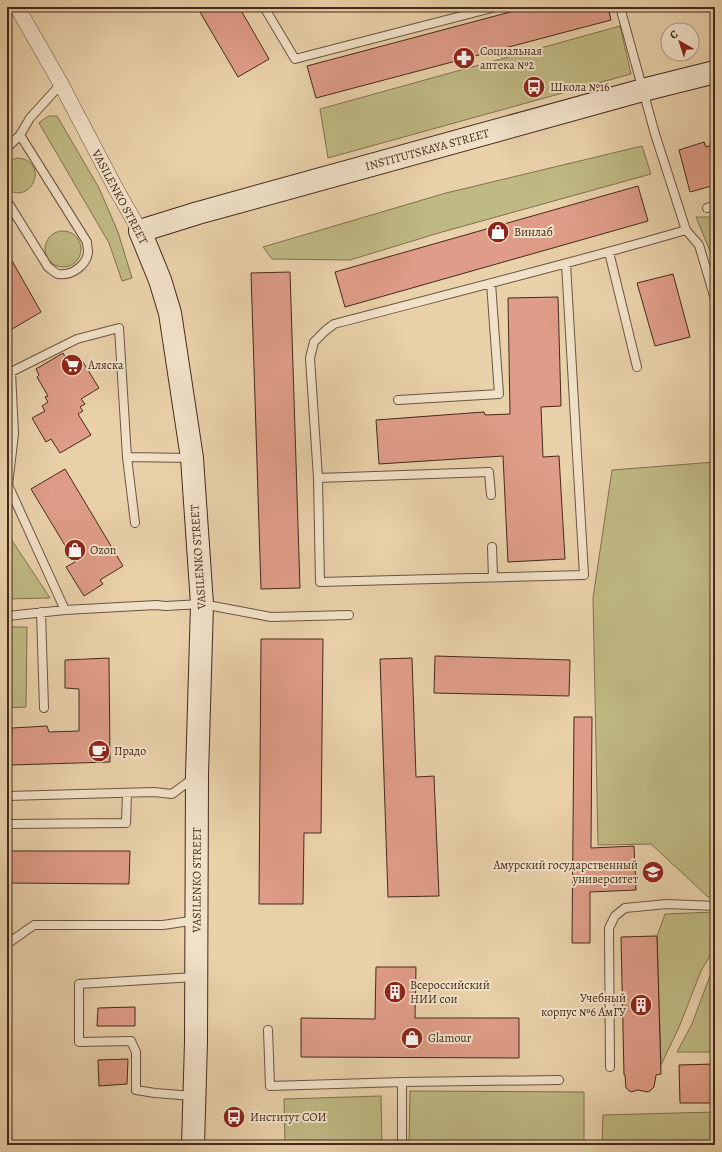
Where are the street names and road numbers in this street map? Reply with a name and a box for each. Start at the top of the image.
street label: INSTITUTSKAYA STREET [363,125,491,174]
street label: VASILENKO STREET [88,146,152,248]
street label: VASILENKO STREET [186,504,210,611]
street label: VASILENKO STREET [188,827,205,934]

